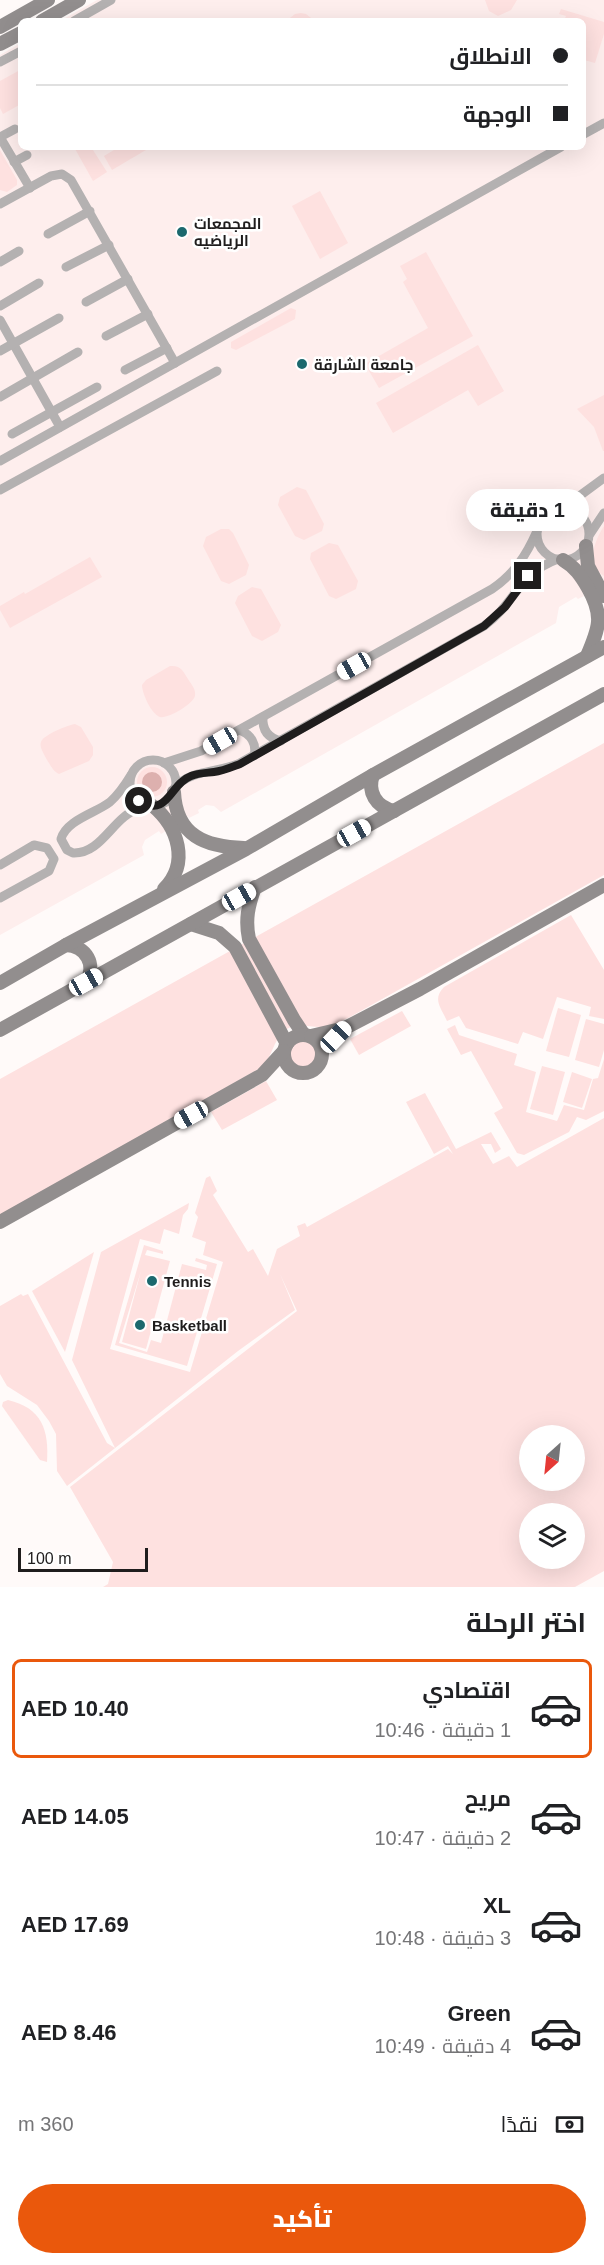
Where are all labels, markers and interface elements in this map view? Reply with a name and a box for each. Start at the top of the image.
text: الانطلاق [449,44,532,69]
text: الوجهة [463,102,532,127]
place label: المجمعات الرياضيه [194,215,261,250]
marker: المجمعات الرياضيه [175,225,189,239]
place label: جامعة الشارقة [314,356,413,374]
marker: جامعة الشارقة [295,357,309,371]
callout: 1 دقيقة [466,489,590,531]
text: 1 دقيقة [490,499,565,521]
route end [514,562,541,589]
car [334,649,374,683]
car [200,724,240,758]
route start [125,787,152,814]
car [334,816,374,850]
car [219,880,259,914]
car [66,965,106,999]
car [317,1018,355,1056]
car [171,1098,211,1132]
place label: Tennis [164,1273,211,1290]
marker: Tennis [145,1274,159,1288]
place label: Basketball [152,1317,227,1334]
marker: Basketball [133,1318,147,1332]
north arrow [519,1425,585,1491]
map controls [519,1425,585,1569]
button: layers [519,1503,585,1569]
scale bar [18,1545,148,1572]
text: 100 m [27,1550,71,1567]
text: اختر الرحلة [466,1608,586,1638]
text: اقتصادي [422,1678,511,1703]
icon: car [529,1682,583,1736]
text: AED 10.40 [21,1696,129,1721]
text: 1 دقيقة · 10:46 [374,1719,511,1741]
text: مريح [465,1786,511,1811]
icon: car [529,1790,583,1844]
text: AED 14.05 [21,1804,129,1829]
text: 2 دقيقة · 10:47 [374,1827,511,1849]
text: XL [483,1893,511,1918]
icon: car [529,1898,583,1952]
text: AED 17.69 [21,1912,129,1937]
text: 3 دقيقة · 10:48 [374,1927,511,1949]
text: Green [447,2001,511,2026]
icon: car [529,2006,583,2060]
text: AED 8.46 [21,2020,116,2045]
text: 4 دقيقة · 10:49 [374,2035,511,2057]
icon: cash [553,2108,586,2141]
text: نقدًا [500,2112,538,2137]
text: 360 m [18,2113,74,2135]
button: تأكيد [18,2184,586,2253]

